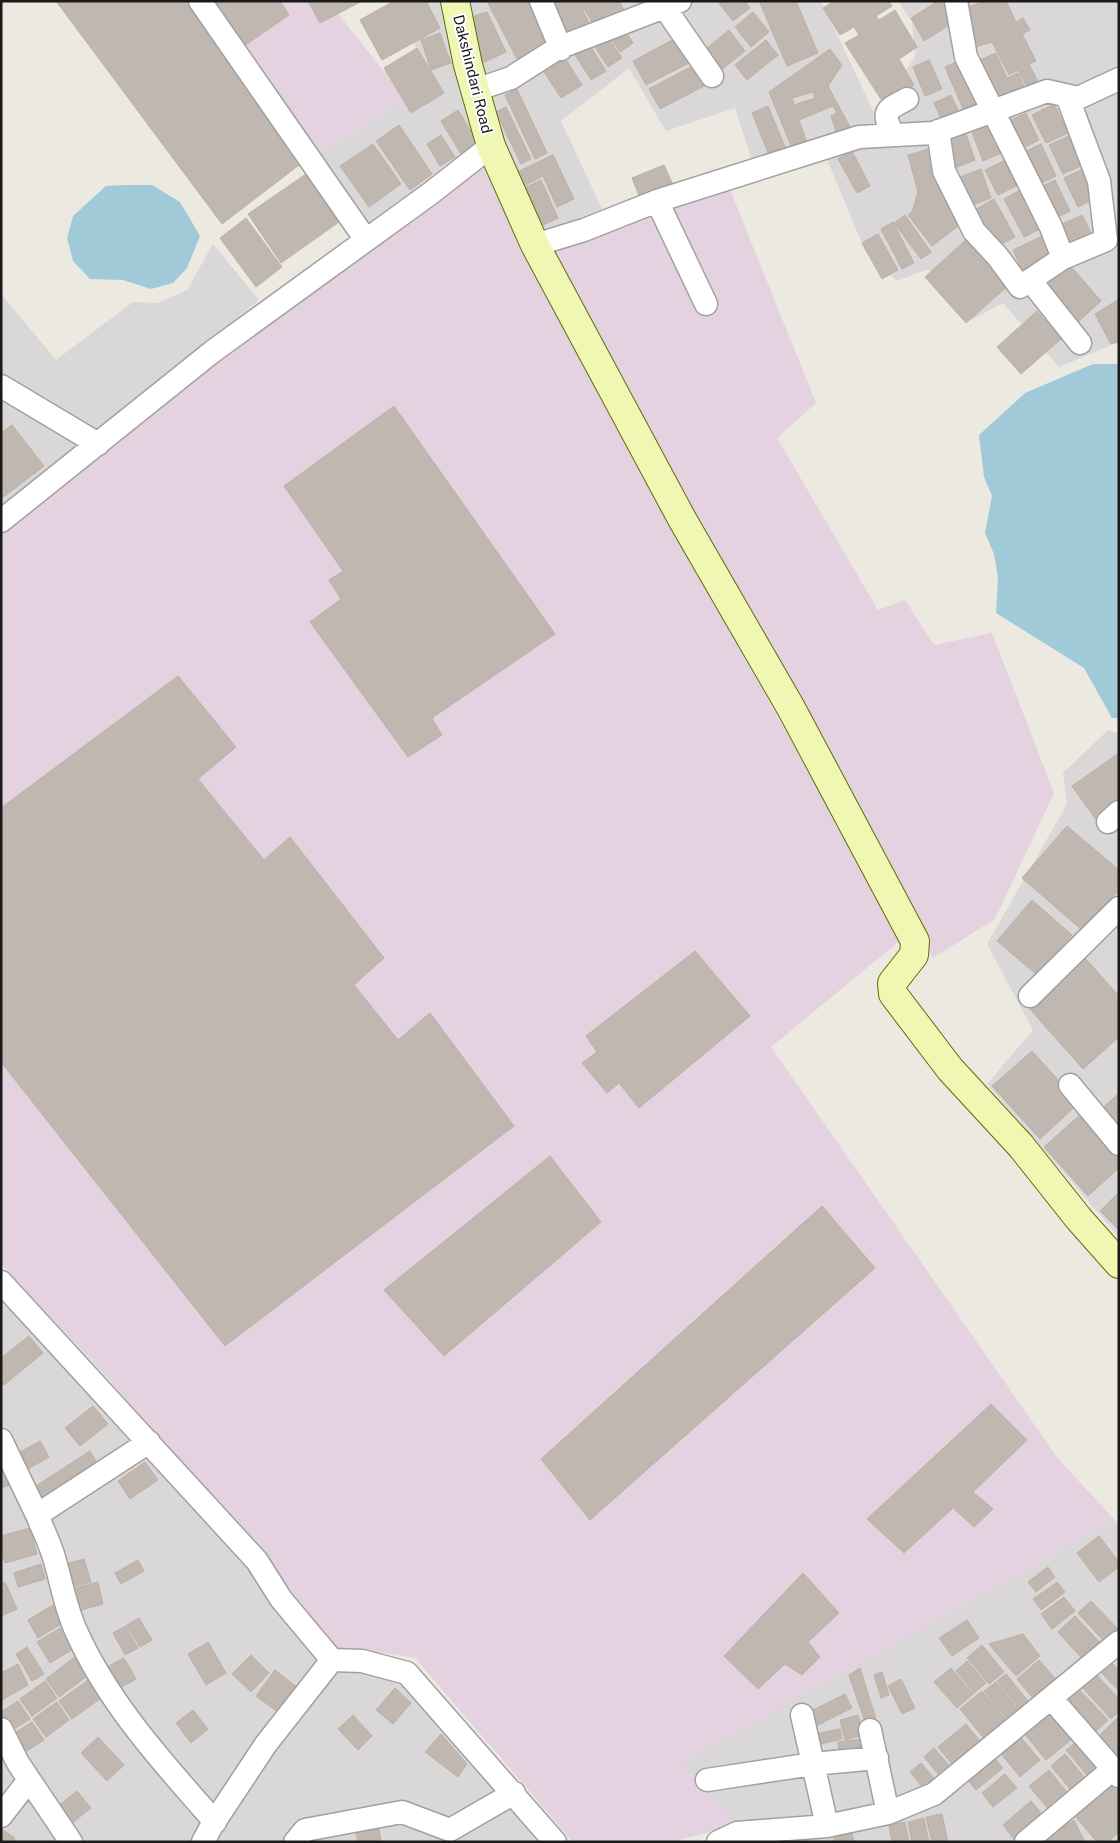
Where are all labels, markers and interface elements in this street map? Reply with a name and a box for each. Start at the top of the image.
street label: Dakshindari Road [450,13,496,135]

